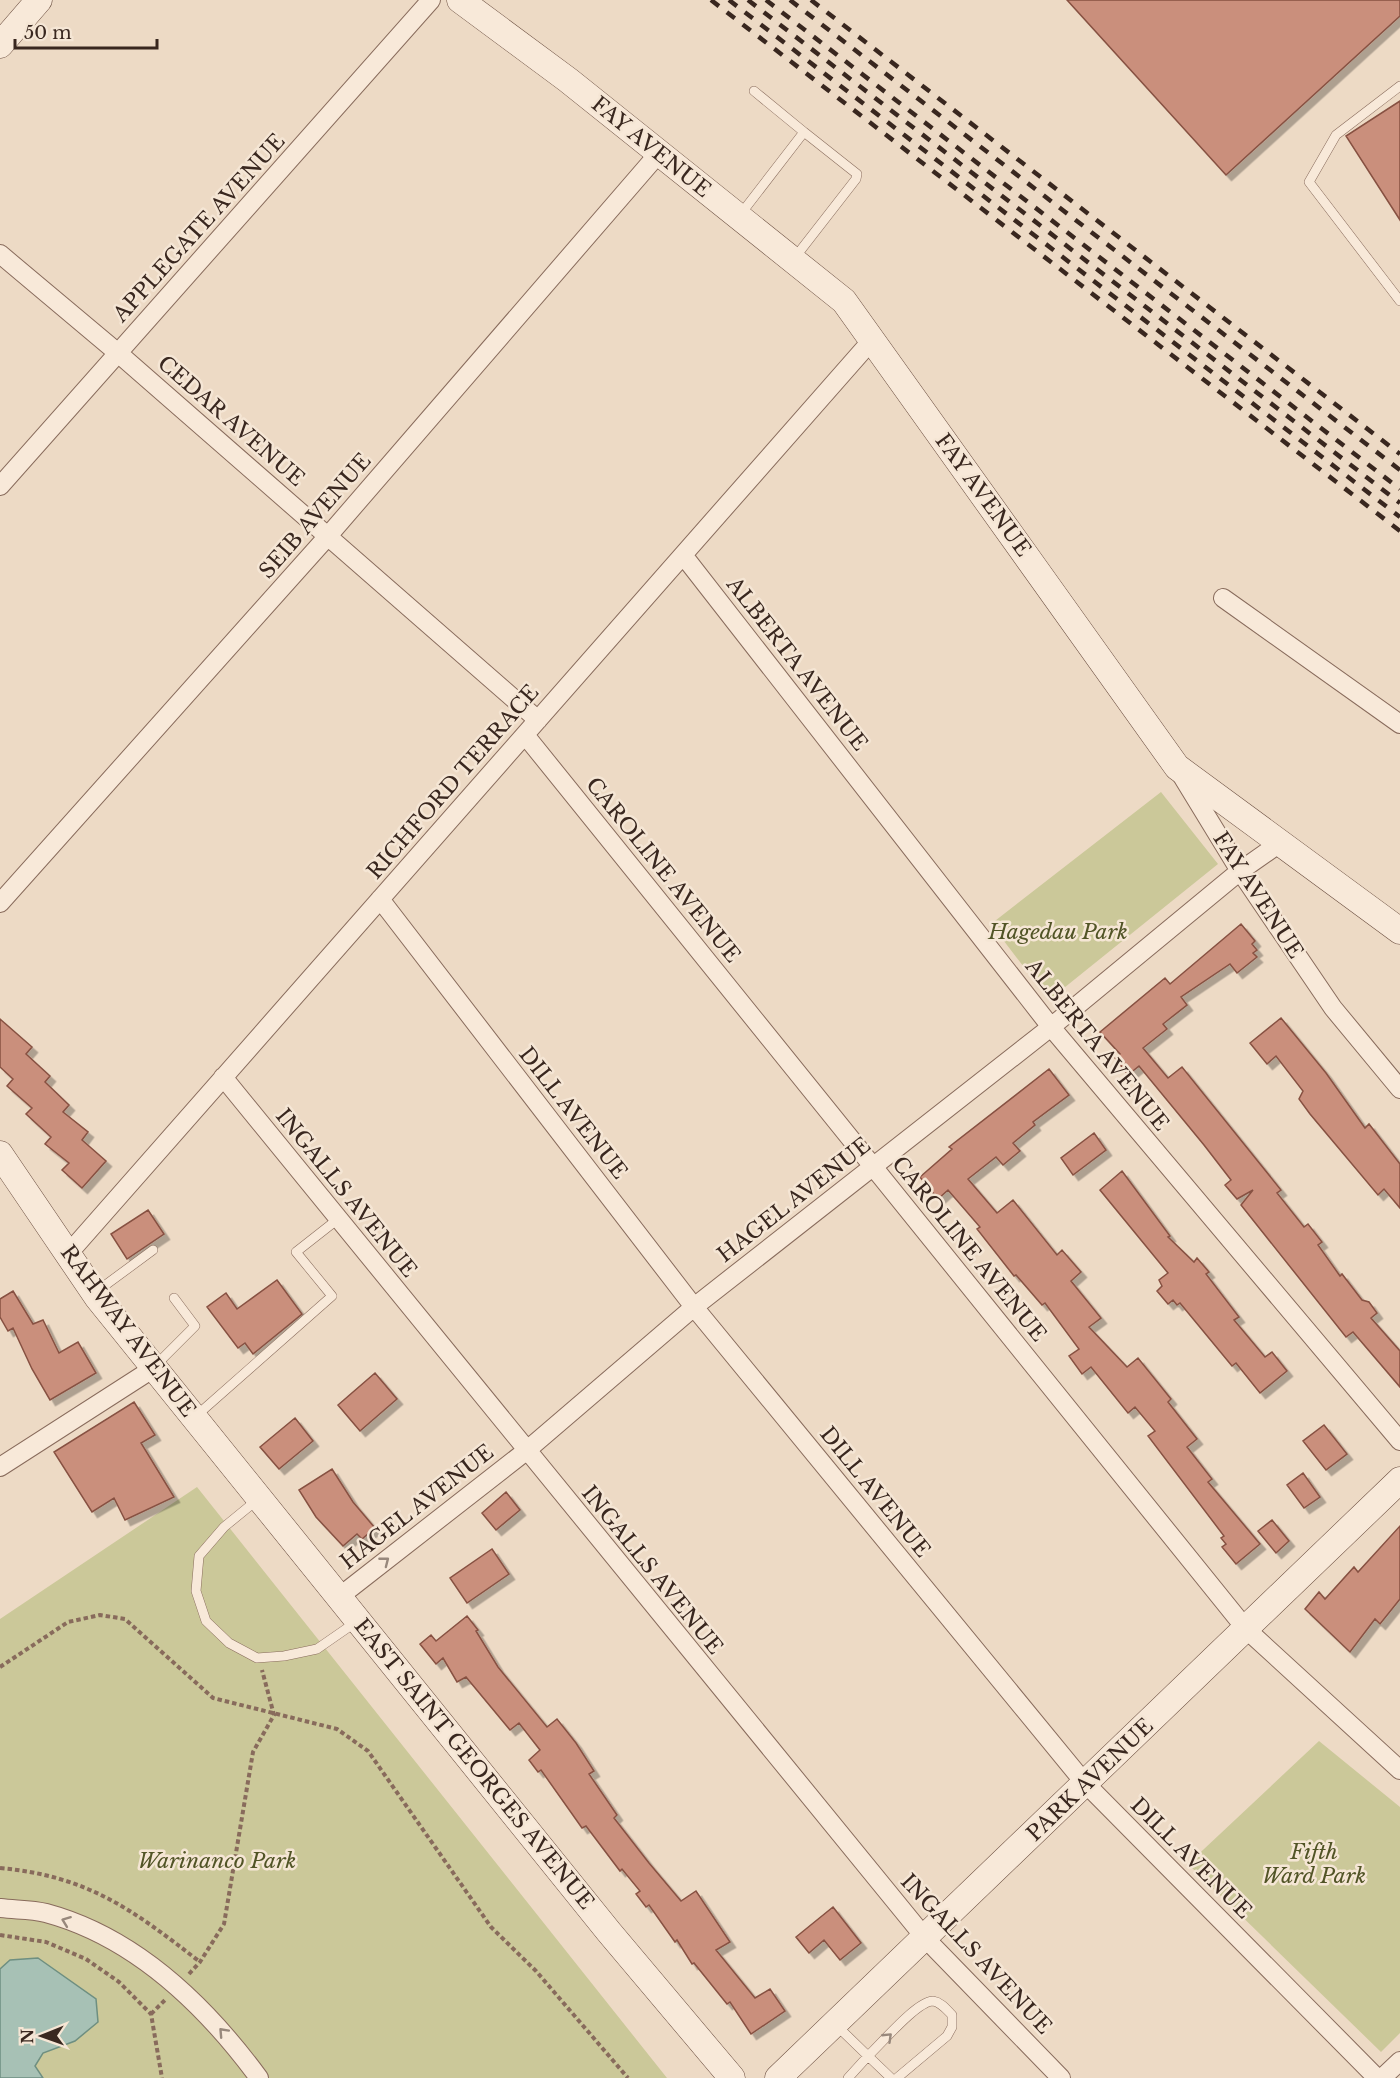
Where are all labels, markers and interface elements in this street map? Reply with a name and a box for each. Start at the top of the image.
scale bar [15,12,158,50]
text: 50 m [24,22,72,44]
street label: FAY AVENUE [586,91,716,203]
street label: APPLEGATE AVENUE [107,129,290,328]
street label: CEDAR AVENUE [152,350,310,492]
street label: FAY AVENUE [930,428,1036,562]
street label: SEIB AVENUE [254,448,376,584]
street label: ALBERTA AVENUE [721,571,873,756]
street label: RICHFORD TERRACE [362,680,544,884]
street label: CAROLINE AVENUE [580,772,746,968]
street label: FAY AVENUE [1207,827,1309,963]
park label: Hagedau Park [987,919,1128,945]
street label: ALBERTA AVENUE [1019,953,1174,1136]
street label: DILL AVENUE [513,1042,633,1184]
street label: INGALLS AVENUE [270,1103,422,1283]
street label: HAGEL AVENUE [712,1132,876,1268]
street label: CAROLINE AVENUE [886,1151,1052,1347]
street label: RAHWAY AVENUE [55,1240,201,1422]
street label: DILL AVENUE [814,1421,936,1563]
street label: HAGEL AVENUE [335,1439,499,1575]
street label: INGALLS AVENUE [576,1480,728,1660]
one-way arrow [378,1557,389,1568]
street label: EAST SAINT GEORGES AVENUE [349,1613,599,1915]
street label: PARK AVENUE [1021,1713,1159,1847]
street label: DILL AVENUE [1125,1792,1257,1924]
park label: Fifth Ward Park [1262,1839,1366,1889]
park label: Warinanco Park [138,1848,296,1874]
street label: INGALLS AVENUE [895,1869,1057,2039]
one-way arrow [61,1916,72,1928]
north arrow [12,2006,72,2066]
one-way arrow [219,2028,230,2039]
text: N [17,2029,37,2044]
one-way arrow [881,2033,891,2044]

